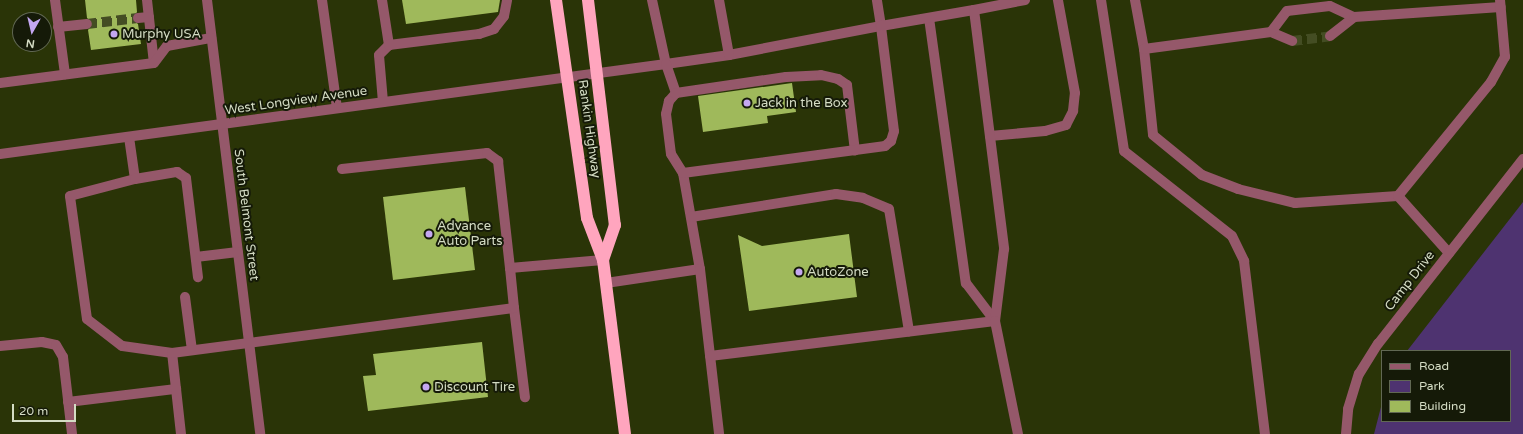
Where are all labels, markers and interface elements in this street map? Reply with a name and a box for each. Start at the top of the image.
north arrow [12,12,52,52]
place label: Murphy USA [122,26,201,42]
marker: Murphy USA [109,29,119,39]
text: N [25,36,36,50]
street label: Rankin Highway [574,79,604,179]
street label: West Longview Avenue [224,83,368,119]
place label: Jack in the Box [755,95,848,111]
marker: Jack in the Box [742,98,752,108]
street label: South Belmont Street [230,148,262,282]
place label: Advance Auto Parts [437,219,502,250]
marker: Advance Auto Parts [424,229,434,239]
street label: Camp Drive [1382,248,1438,314]
place label: AutoZone [807,264,869,280]
marker: AutoZone [794,267,804,277]
legend [1381,350,1511,422]
text: Road [1419,359,1449,373]
place label: Discount Tire [434,379,515,395]
text: Park [1419,379,1445,393]
marker: Discount Tire [421,382,431,392]
scale bar [14,396,78,422]
text: Building [1419,399,1466,413]
text: 20 m [19,404,48,418]

